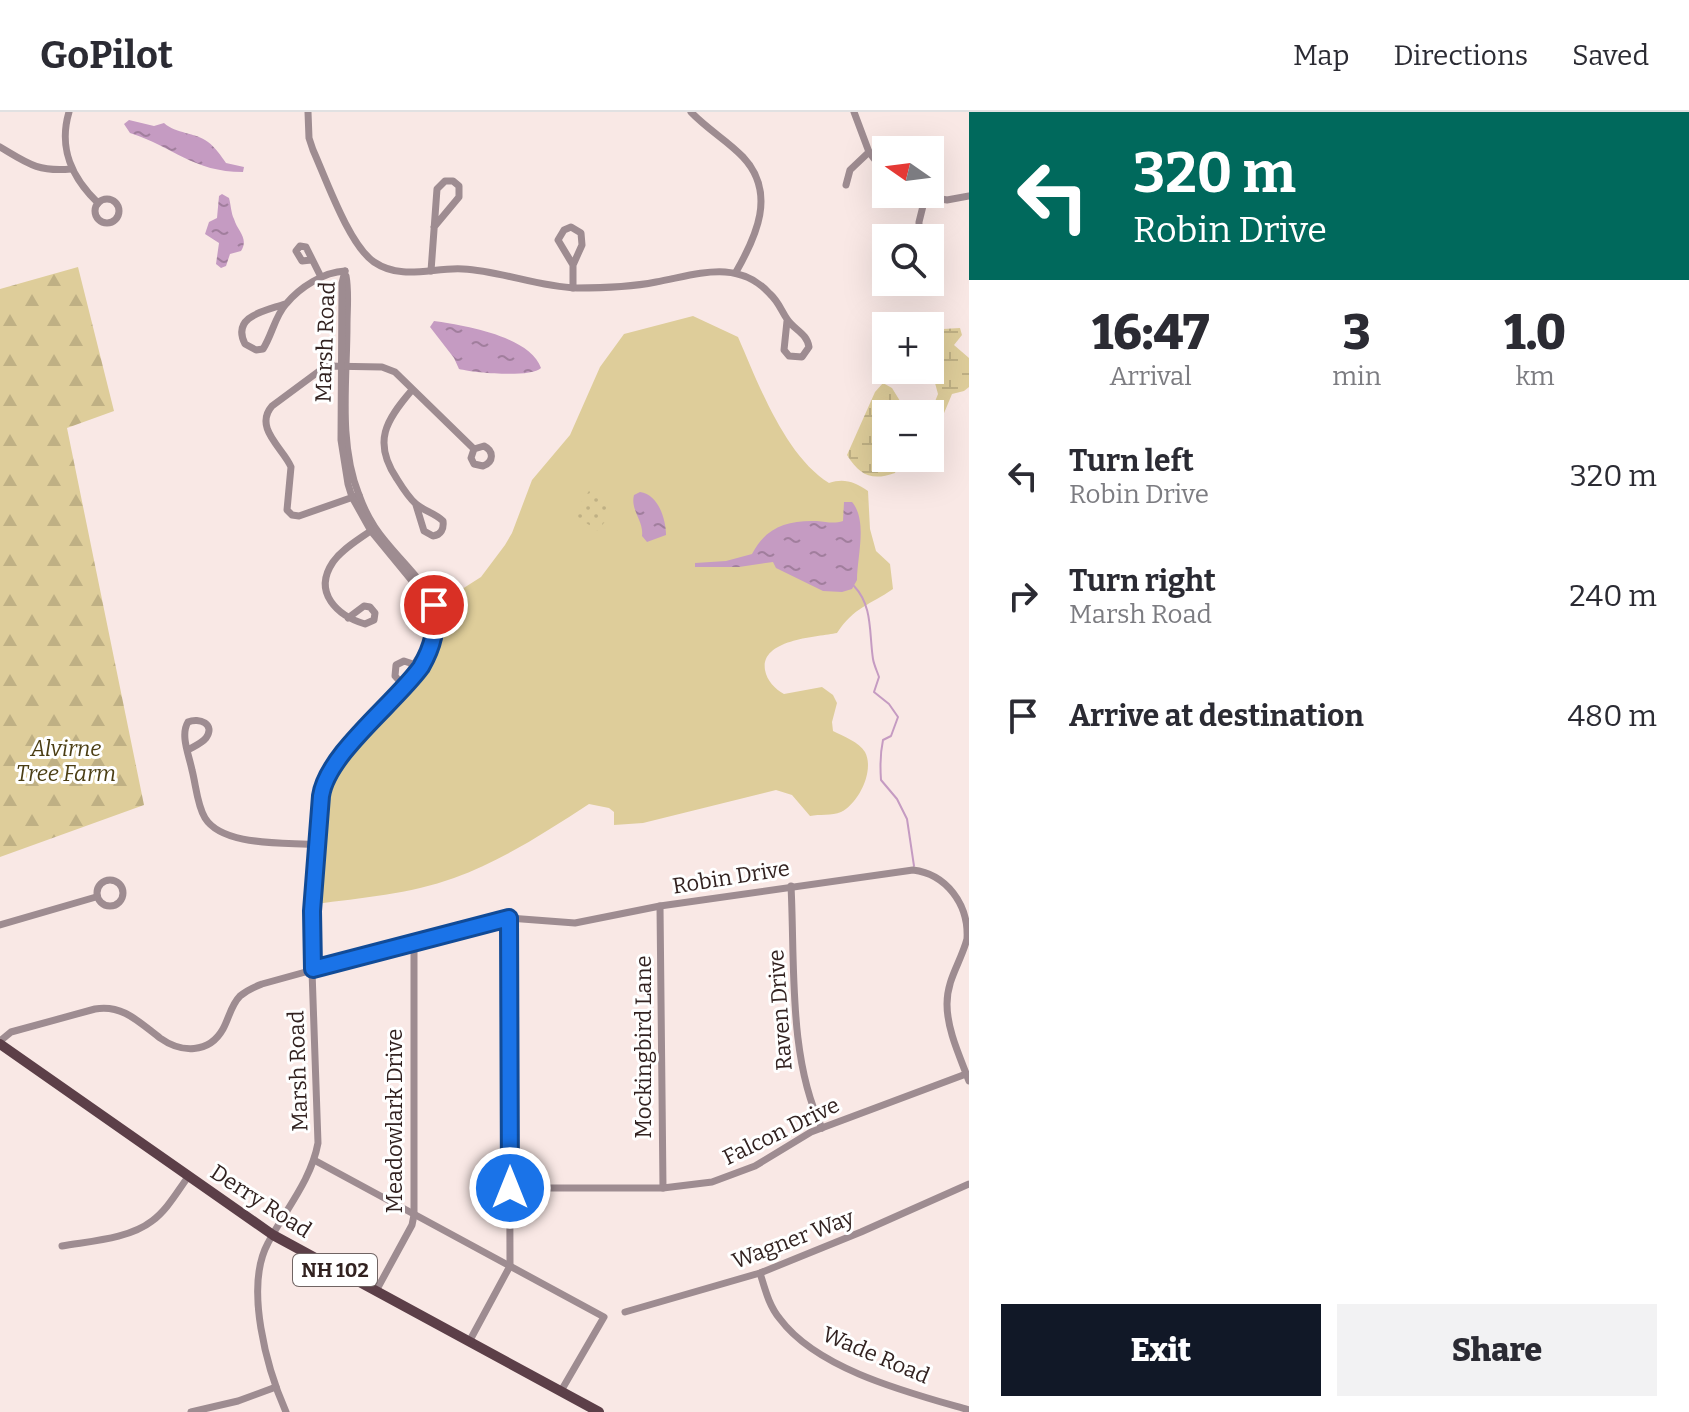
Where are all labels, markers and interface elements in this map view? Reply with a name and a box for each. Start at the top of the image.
text: GoPilot [40,32,173,78]
text: Map [1293,39,1349,72]
text: Directions [1393,39,1528,72]
text: Saved [1572,39,1649,72]
north arrow [872,136,944,208]
map controls [872,136,944,472]
text: 320 m [1133,140,1296,207]
icon: left [1001,144,1105,248]
text: Robin Drive [1133,208,1327,252]
button: search [872,224,944,296]
street label: Marsh Road [309,281,341,403]
text: 16:47 [1092,304,1209,362]
text: 3 [1343,304,1371,362]
text: 1.0 [1504,304,1566,362]
button: + [872,312,944,384]
text: Arrival [1109,361,1192,392]
text: min [1332,361,1381,392]
text: km [1516,361,1555,392]
button: − [872,400,944,472]
text: Turn left [1069,443,1194,479]
icon: left [1001,454,1045,498]
text: 320 m [1570,458,1657,494]
text: Robin Drive [1069,479,1209,510]
text: Turn right [1069,563,1216,599]
pin [400,571,468,639]
icon: right [1001,574,1045,618]
text: 240 m [1569,578,1657,614]
icon: arrive [412,583,456,627]
text: Marsh Road [1069,599,1212,630]
icon: arrive [1001,694,1045,738]
text: Arrive at destination [1069,698,1364,734]
text: 480 m [1568,698,1657,734]
park label: Alvirne Tree Farm [16,735,116,787]
street label: Robin Drive [670,854,792,900]
street label: Raven Drive [762,949,798,1071]
street label: Mockingbird Lane [630,955,657,1139]
street label: Marsh Road [282,1010,314,1132]
street label: Meadowlark Drive [381,1029,408,1213]
street label: Falcon Drive [718,1091,844,1171]
position arrow [468,1146,552,1230]
street label: Derry Road [205,1158,317,1244]
street label: Wagner Way [728,1203,858,1275]
road number: NH 102 [293,1254,377,1286]
button: Exit [1001,1304,1321,1396]
button: Share [1337,1304,1657,1396]
street label: Wade Road [818,1320,934,1390]

